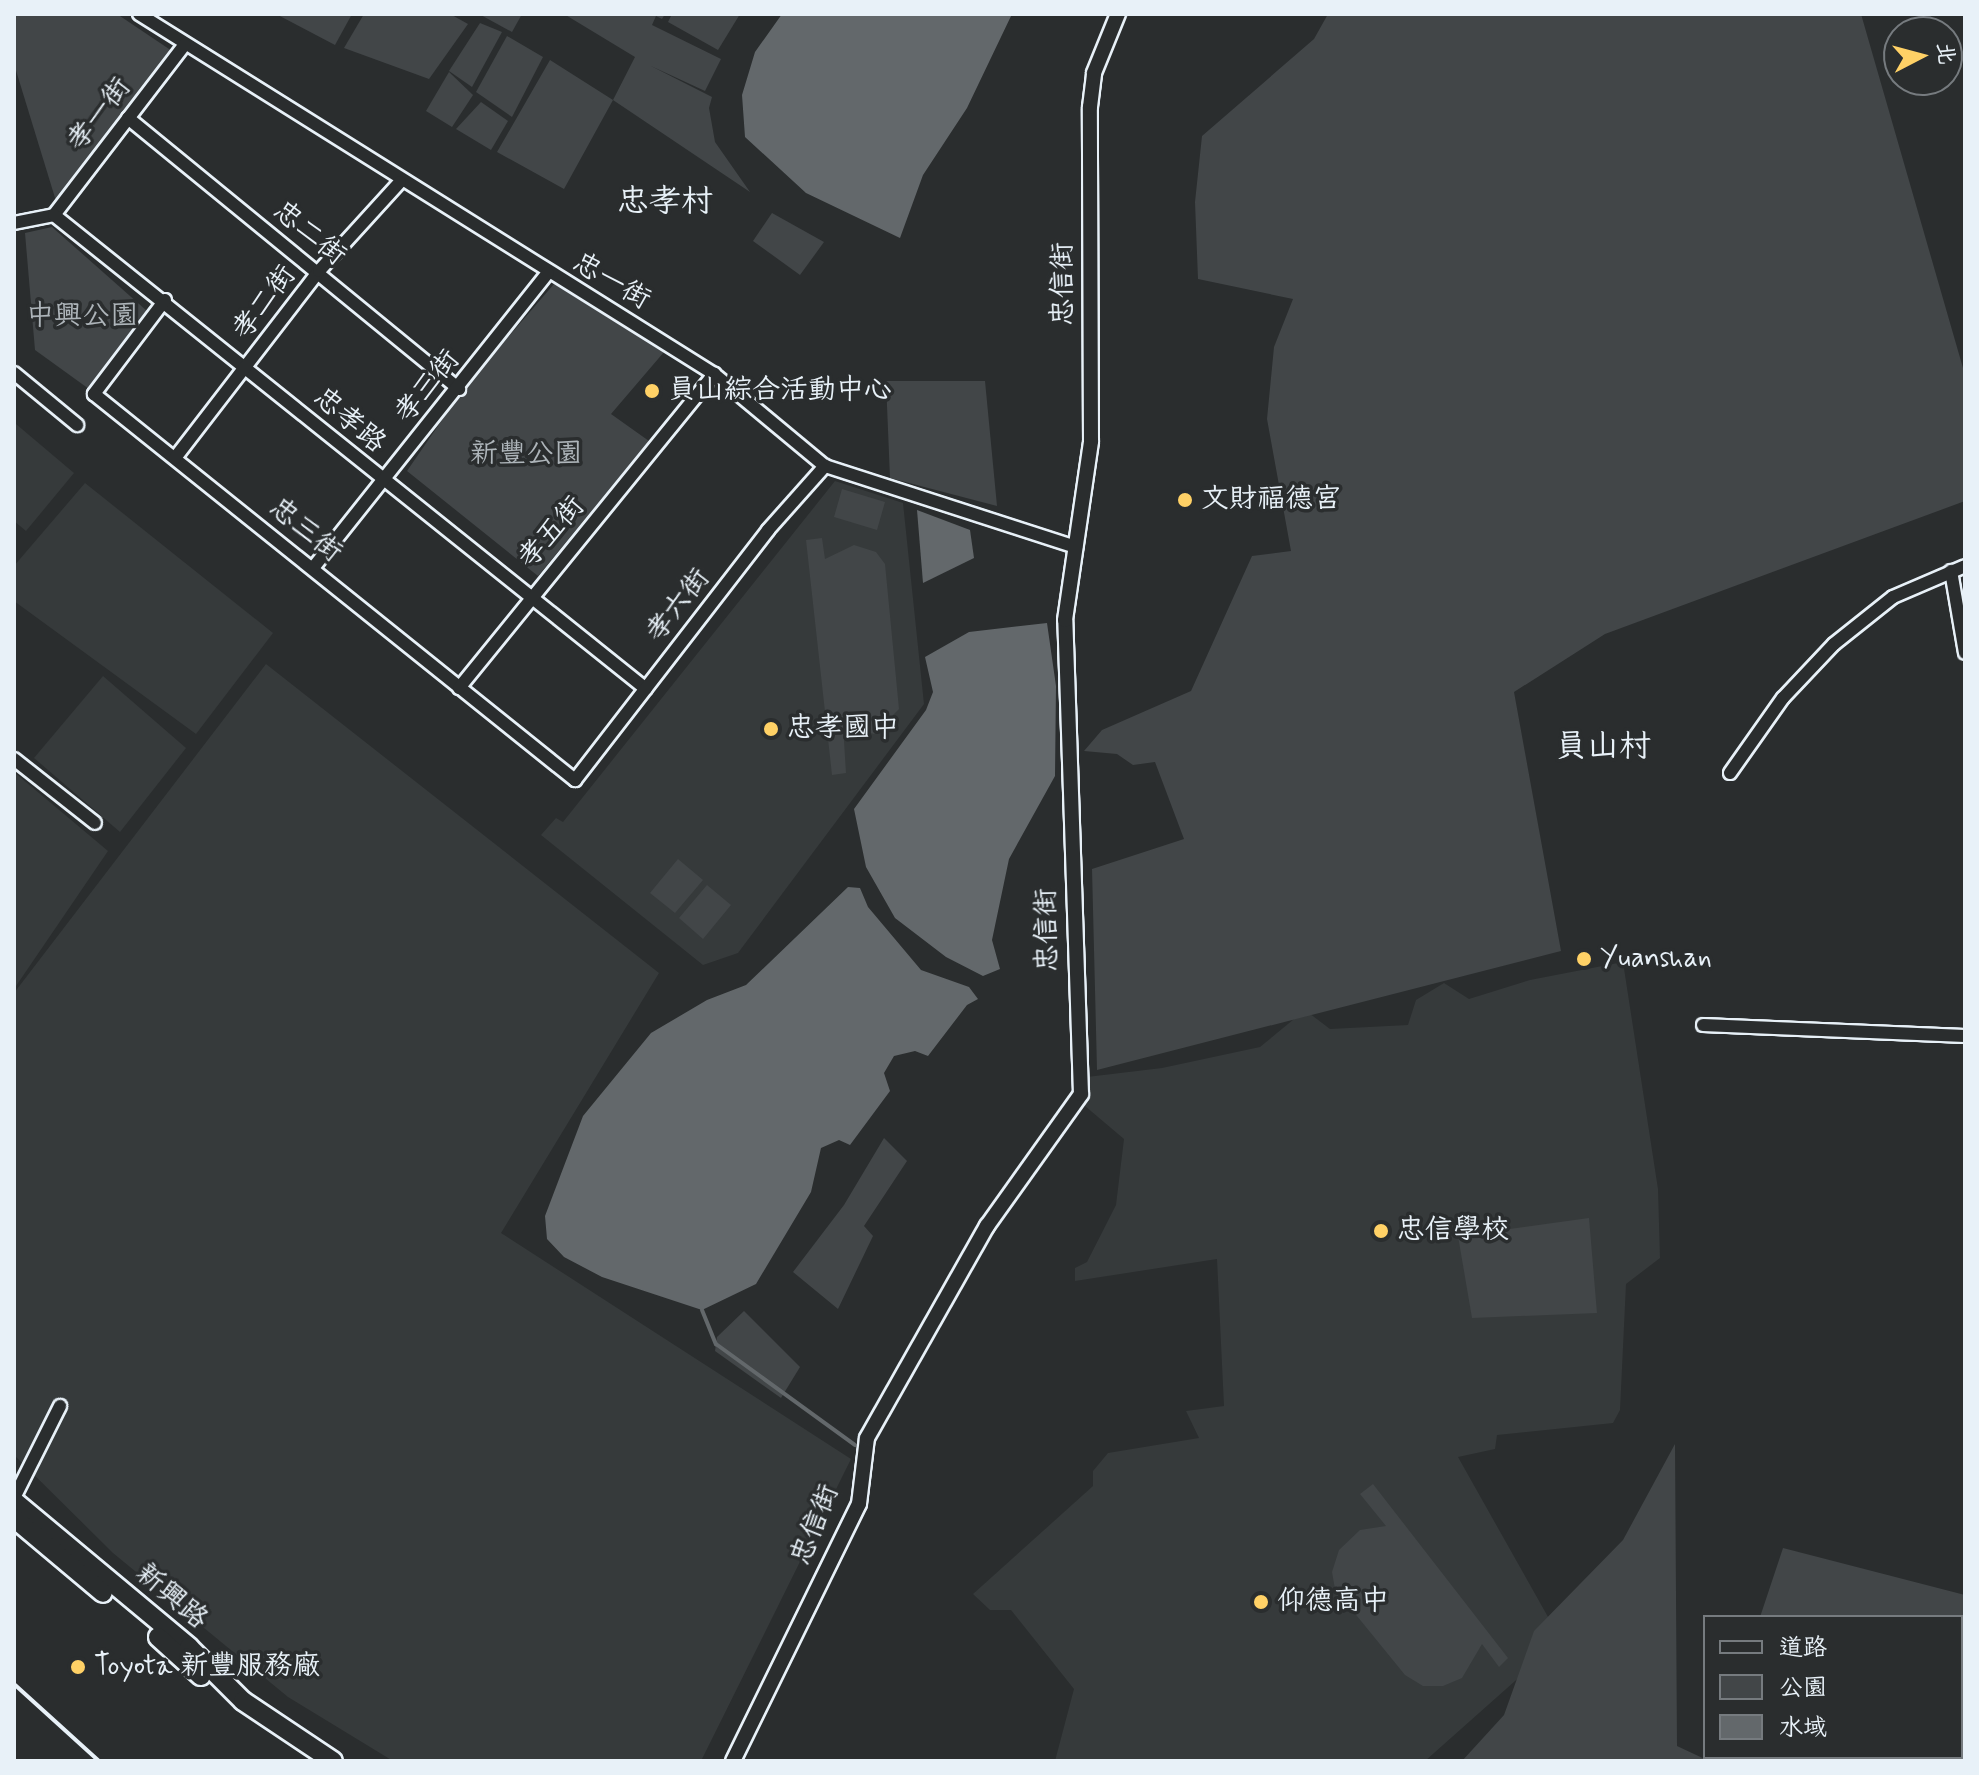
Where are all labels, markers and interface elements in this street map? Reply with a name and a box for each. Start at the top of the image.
north arrow [1883,16,1963,96]
text: 北 [1930,41,1960,66]
street label: 孝一街 [61,72,139,158]
district label: 忠孝村 [617,183,713,221]
street label: 忠二街 [266,195,352,273]
street label: 忠信街 [1047,242,1081,326]
street label: 忠一街 [566,246,656,318]
street label: 孝二街 [226,259,304,347]
park label: 中興公園 [26,300,138,334]
street label: 孝三街 [389,344,467,430]
place label: 員山綜合活動中心 [668,374,892,408]
street label: 忠孝路 [306,381,392,461]
marker: 員山綜合活動中心 [643,382,661,400]
park label: 新豐公園 [470,438,582,472]
place label: 文財福德宮 [1201,483,1341,517]
street label: 孝五街 [512,490,592,576]
marker: 文財福德宮 [1176,491,1194,509]
street label: 忠三街 [262,492,348,570]
street label: 孝六街 [640,563,718,649]
place label: 忠孝國中 [787,712,899,746]
marker: 忠孝國中 [762,720,780,738]
district label: 員山村 [1555,728,1651,766]
street label: 忠信街 [1030,888,1066,972]
place label: Yuanshan [1600,942,1712,976]
marker: Yuanshan [1575,950,1593,968]
place label: 忠信學校 [1397,1214,1509,1248]
marker: 忠信學校 [1372,1222,1390,1240]
street label: 忠信街 [785,1480,847,1570]
street label: 新興路 [128,1557,214,1637]
place label: 仰德高中 [1277,1585,1389,1619]
marker: 仰德高中 [1252,1593,1270,1611]
legend [1703,1615,1963,1759]
text: 道路 [1779,1633,1827,1664]
place label: Toyota 新豐服務廠 [94,1650,320,1684]
marker: Toyota 新豐服務廠 [69,1658,87,1676]
text: 公園 [1779,1673,1827,1704]
text: 水域 [1779,1713,1827,1744]

